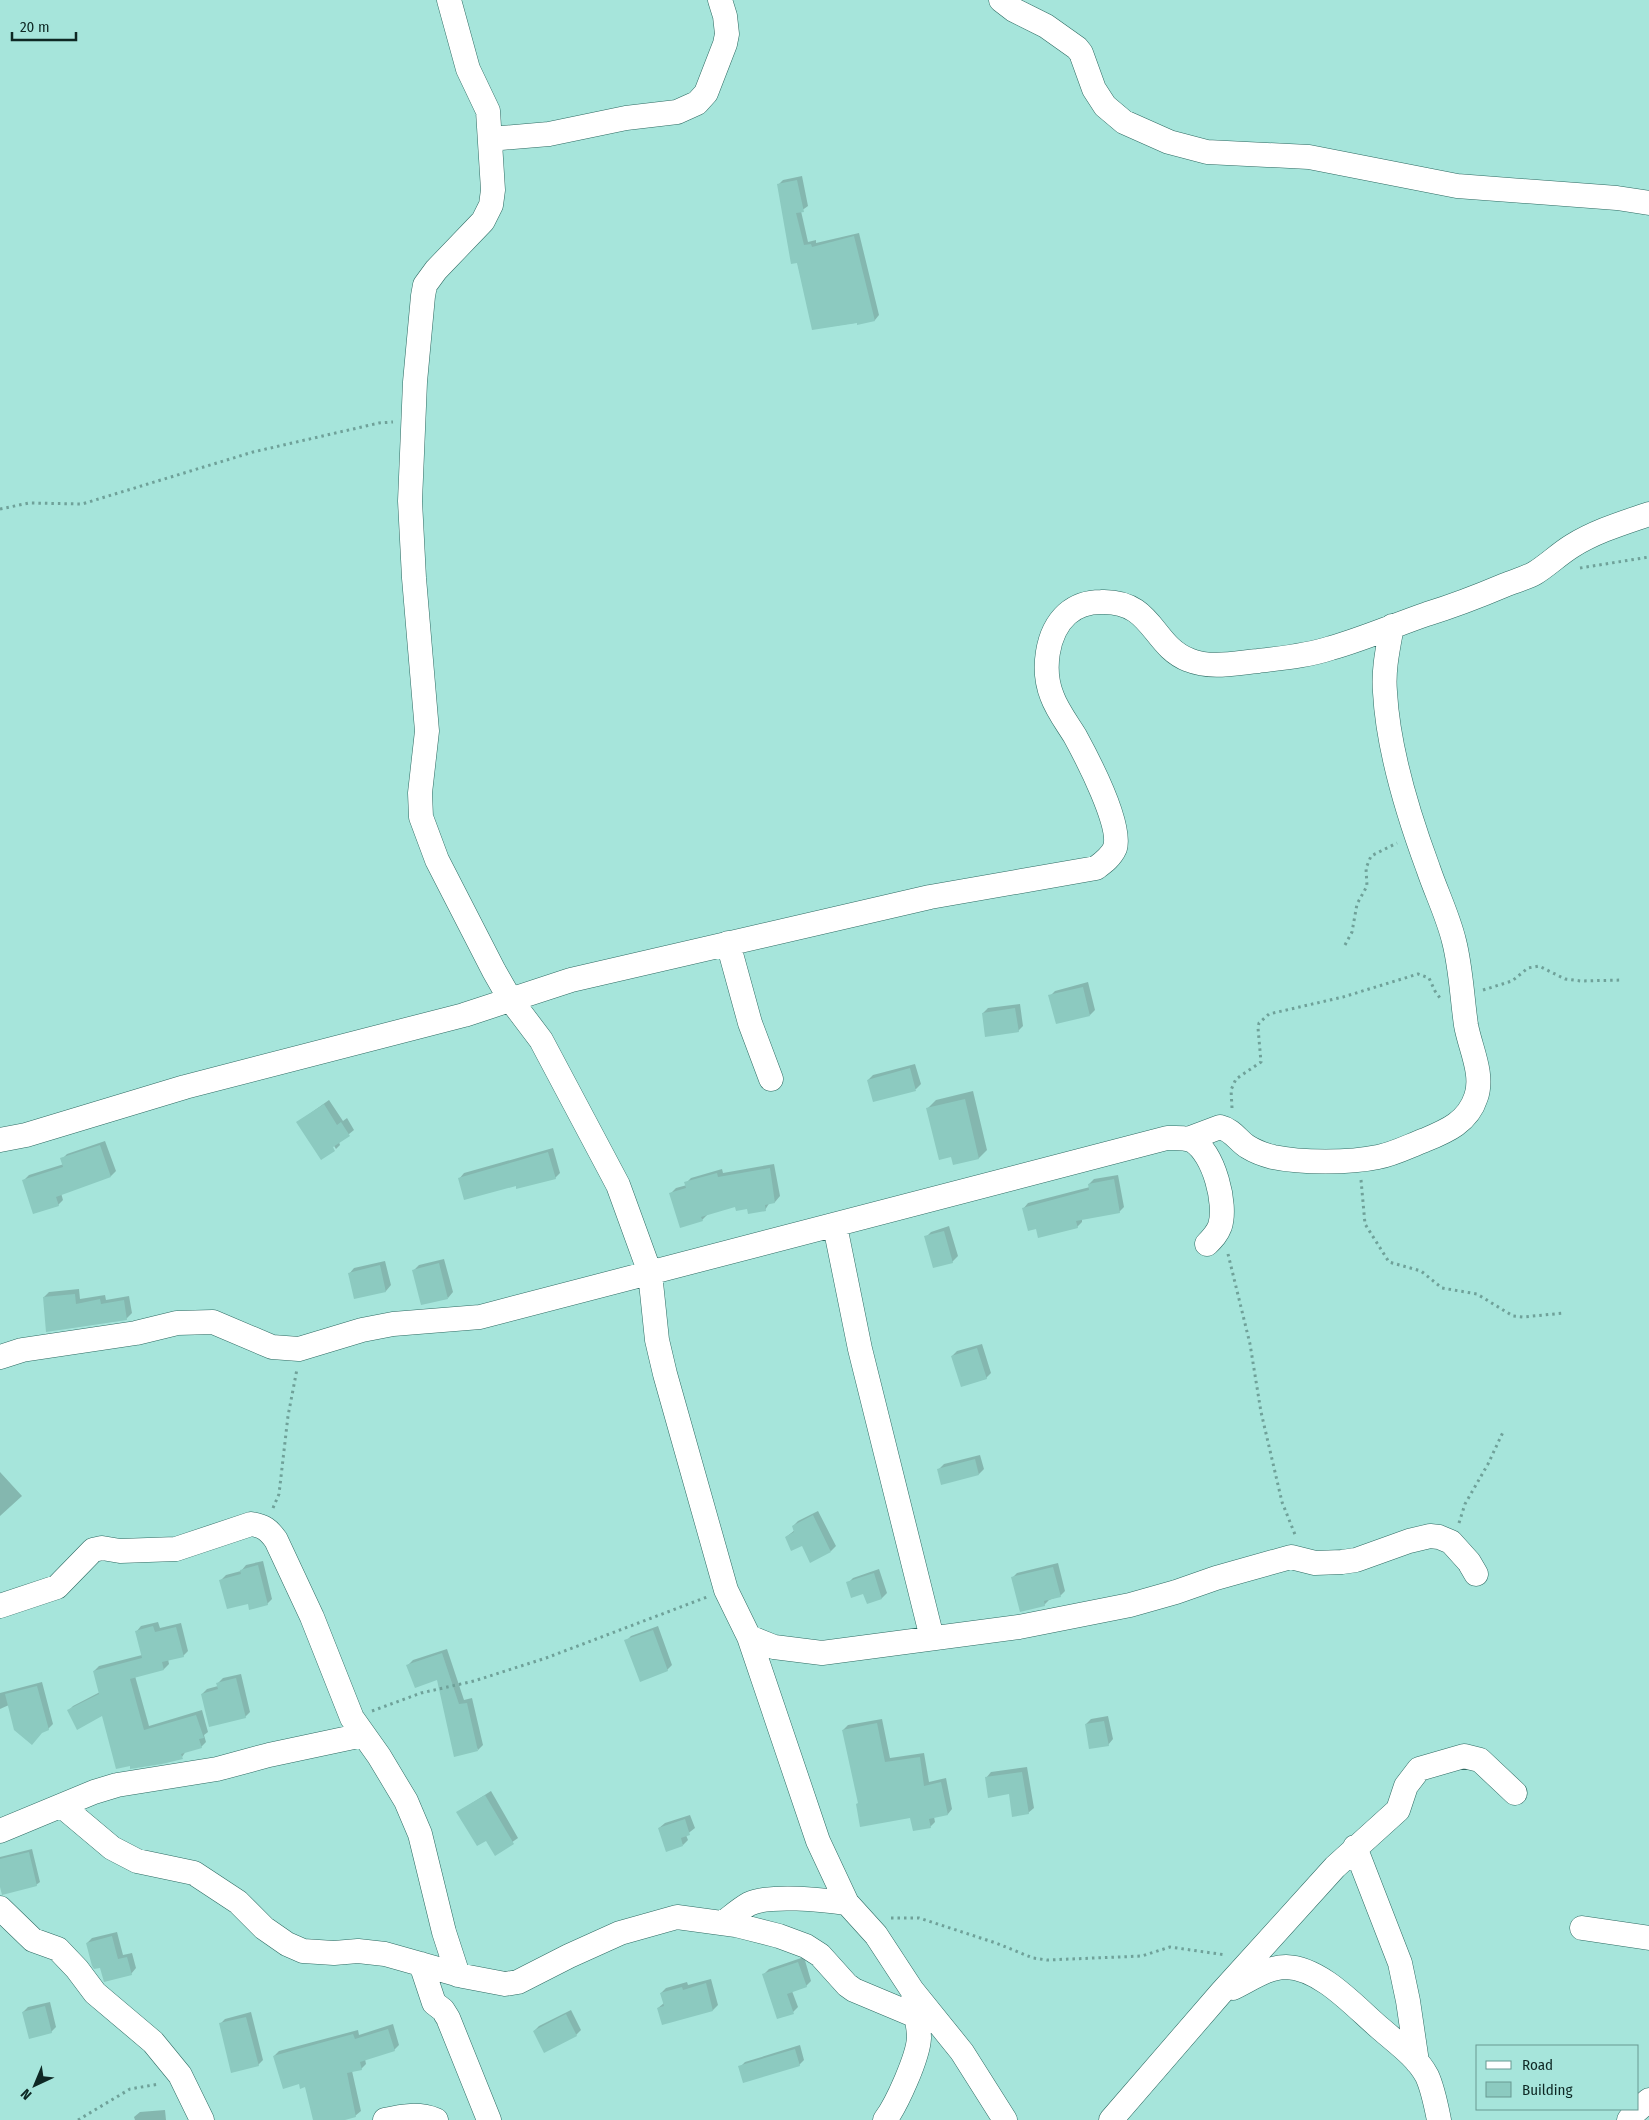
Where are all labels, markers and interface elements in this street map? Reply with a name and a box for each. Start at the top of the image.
scale bar [12,10,76,42]
text: 20 m [20,18,50,36]
legend [1476,2045,1639,2110]
text: Road [1522,2056,1553,2074]
north arrow [10,2060,60,2110]
text: Building [1522,2081,1573,2099]
text: N [17,2085,35,2103]

